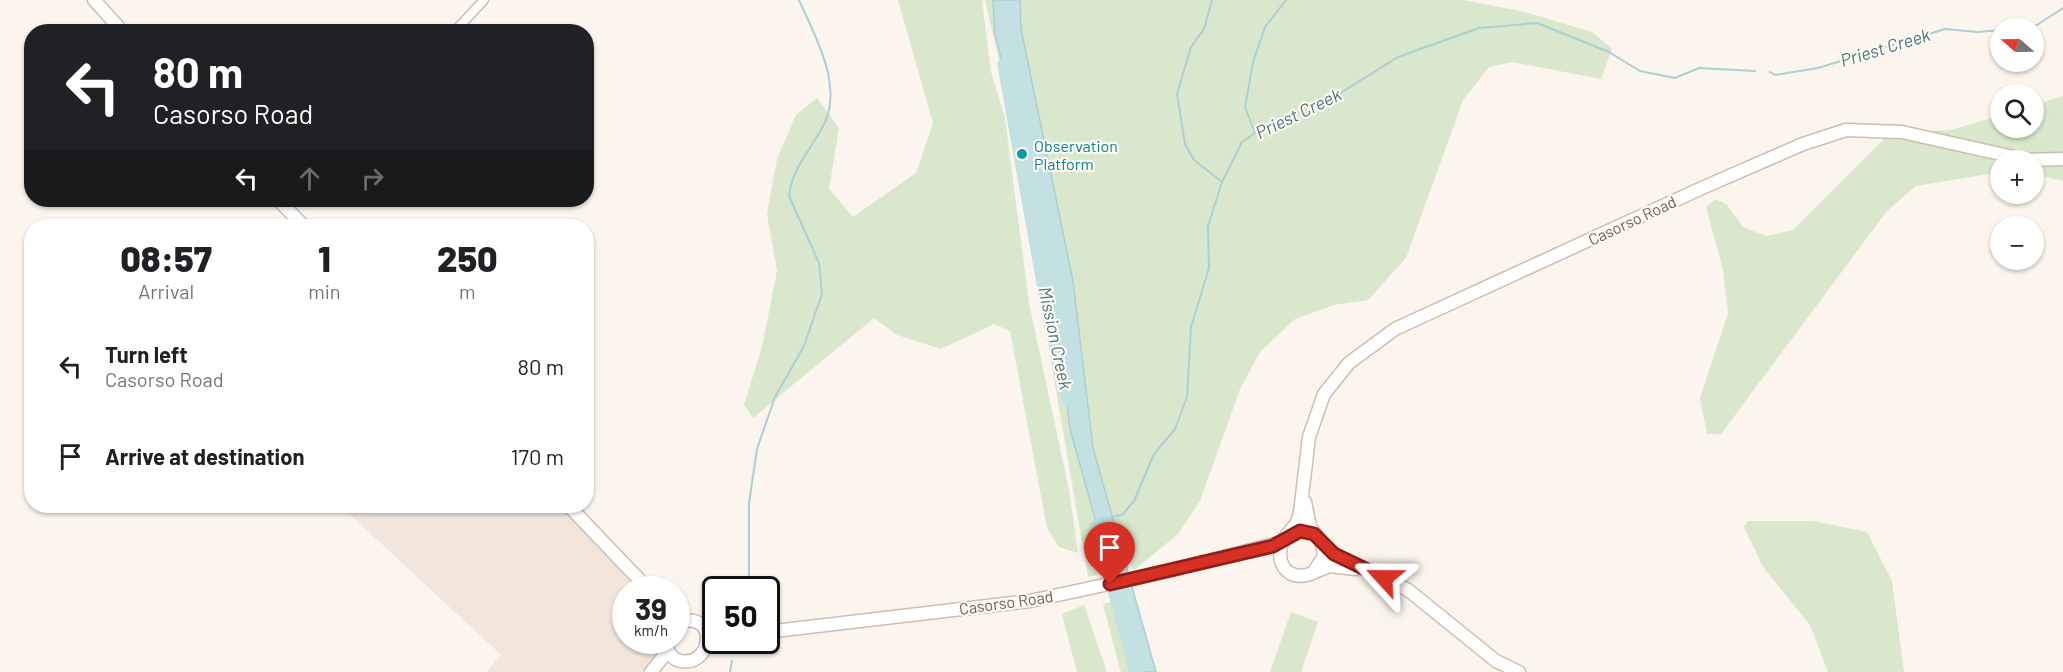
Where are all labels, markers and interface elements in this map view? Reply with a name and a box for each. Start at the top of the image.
north arrow [1990,18,2044,72]
map controls [1990,18,2044,270]
water label: Priest Creek [1837,23,1933,71]
text: 80 m [153,46,243,96]
icon: left [54,48,132,126]
water label: Priest Creek [1251,83,1345,143]
button: search [1990,84,2044,138]
text: Casorso Road [153,97,313,129]
place label: Observation Platform [1034,136,1118,173]
marker: Observation Platform [1015,147,1029,161]
button: + [1990,150,2044,204]
icon: left [230,162,263,195]
icon: ahead [293,162,326,195]
icon: right [356,162,389,195]
street label: Casorso Road [1585,191,1679,249]
button: − [1990,216,2044,270]
text: 08:57 [120,236,212,279]
text: 1 [318,236,331,279]
text: 250 [437,236,498,279]
text: Arrival [138,279,194,303]
text: min [308,279,341,303]
text: m [459,279,476,303]
water label: Mission Creek [1034,285,1078,392]
text: Turn left [105,341,188,367]
icon: left [54,350,87,383]
text: 80 m [518,353,564,379]
text: Casorso Road [105,367,224,391]
icon: arrive [54,440,87,473]
text: Arrive at destination [105,443,304,469]
text: 170 m [511,443,564,469]
pin [1084,522,1135,584]
icon: arrive [1093,531,1126,564]
position arrow [1352,546,1416,610]
speed limit sign: 50 [702,576,780,654]
street label: Casorso Road [958,586,1054,618]
text: 39 [635,590,667,626]
text: km/h [634,621,668,639]

